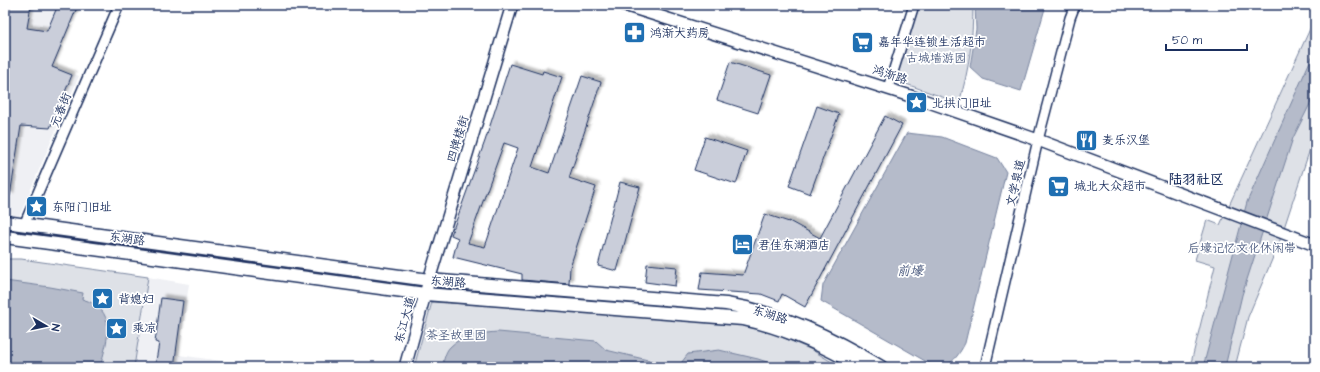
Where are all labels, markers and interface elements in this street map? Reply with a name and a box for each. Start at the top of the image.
pharmacy icon: 鸿渐大药房 [622,20,648,46]
place label: 鸿渐大药房 [650,25,710,42]
scale bar [1166,26,1247,52]
supermarket icon: 嘉年华连锁生活超市 [849,29,875,55]
text: 50 m [1172,32,1203,49]
place label: 嘉年华连锁生活超市 [878,34,986,51]
park label: 古城墙游园 [906,50,966,67]
street label: 鸿渐路 [870,61,910,89]
street label: 元春街 [46,90,76,130]
place icon: 北拱门旧址 [903,90,929,116]
place label: 北拱门旧址 [932,95,992,112]
street label: 四牌楼街 [443,114,473,164]
restaurant icon: 麦乐汉堡 [1073,127,1099,153]
place label: 麦乐汉堡 [1102,132,1150,149]
street label: 文学泉道 [1002,158,1030,208]
district label: 陆羽社区 [1168,170,1224,190]
supermarket icon: 城北大众超市 [1046,173,1072,199]
place label: 城北大众超市 [1074,178,1146,195]
place icon: 东阳门旧址 [23,194,49,220]
place label: 东阳门旧址 [52,199,112,216]
street label: 东湖路 [108,228,146,250]
hotel icon: 君佳东湖酒店 [729,232,755,258]
place label: 君佳东湖酒店 [758,237,830,254]
park label: 后壕记忆文化休闲带 [1188,240,1296,257]
water label: 前壕 [897,262,925,280]
street label: 东湖路 [429,272,467,292]
place icon: 背媳妇 [90,286,116,312]
place label: 背媳妇 [118,291,154,308]
street label: 东江大道 [391,295,419,345]
street label: 东湖路 [750,302,790,328]
north arrow [26,306,66,346]
place icon: 乘凉 [103,315,129,341]
place label: 乘凉 [132,320,156,337]
text: N [47,323,63,332]
park label: 茶圣故里园 [426,327,486,344]

